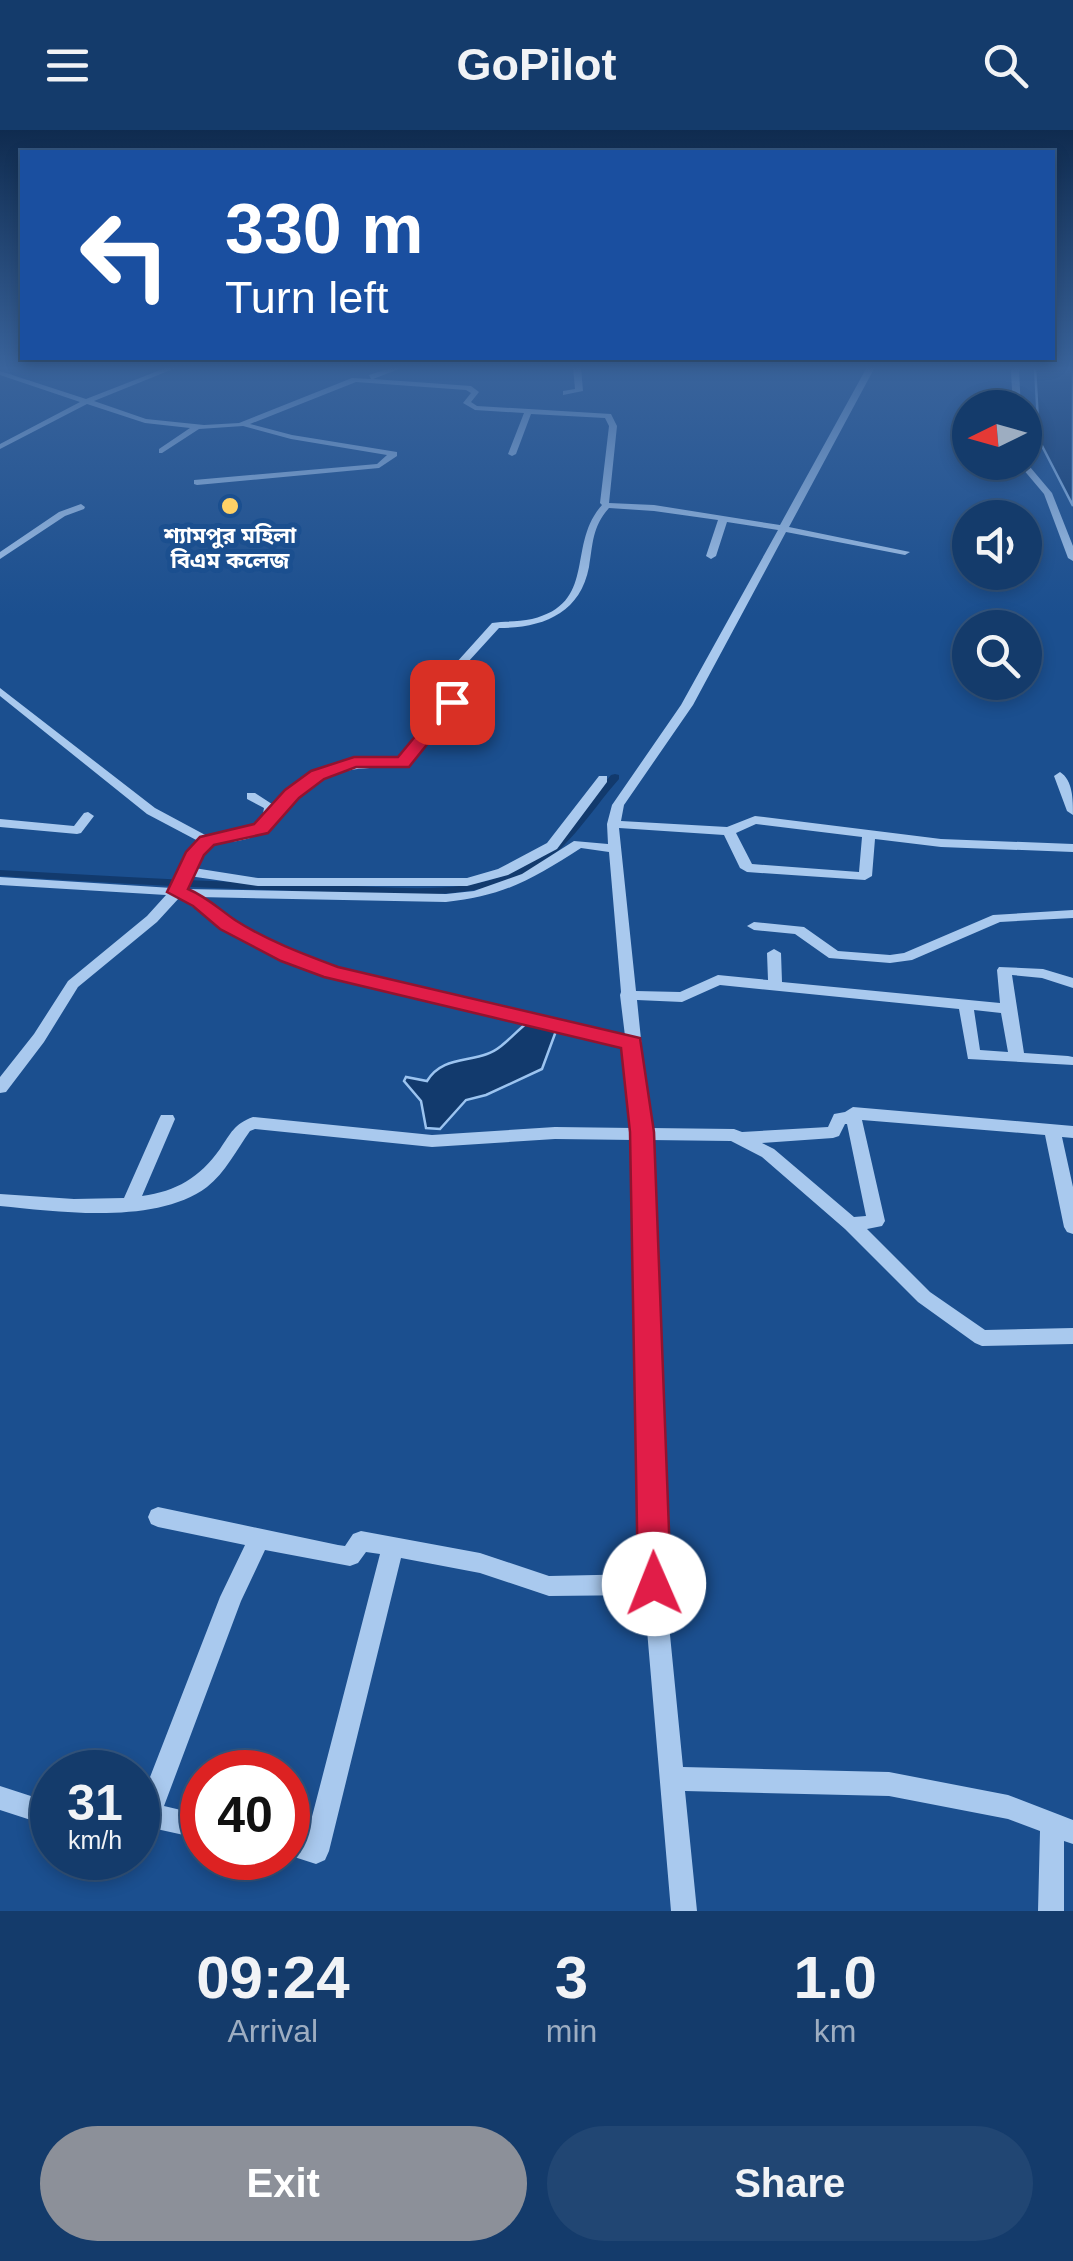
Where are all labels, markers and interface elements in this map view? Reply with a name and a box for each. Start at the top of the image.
icon: menu [40,38,95,93]
icon: search [978,38,1033,93]
text: GoPilot [457,39,616,90]
icon: left [60,190,190,320]
text: 330 m [225,190,423,268]
text: Turn left [225,272,388,323]
north arrow [952,390,1042,480]
map controls [952,390,1042,700]
marker: শ্যামপুর মহিলা বিএম কলেজ [219,495,241,517]
button: sound [952,500,1042,590]
place label: শ্যামপুর মহিলা বিএম কলেজ [163,523,297,573]
button: search [952,610,1042,700]
pin [410,660,495,745]
icon: arrive [425,675,480,730]
position arrow [602,1532,706,1636]
speed limit sign: 40 [180,1750,310,1880]
text: 31 [67,1775,123,1831]
text: km/h [68,1826,122,1854]
text: 09:24 [196,1944,350,2011]
text: 3 [555,1944,588,2011]
text: 1.0 [793,1944,877,2011]
text: Arrival [228,2013,318,2049]
text: min [546,2013,597,2049]
text: km [814,2013,856,2049]
button: Exit [40,2126,527,2241]
button: Share [547,2126,1033,2241]

